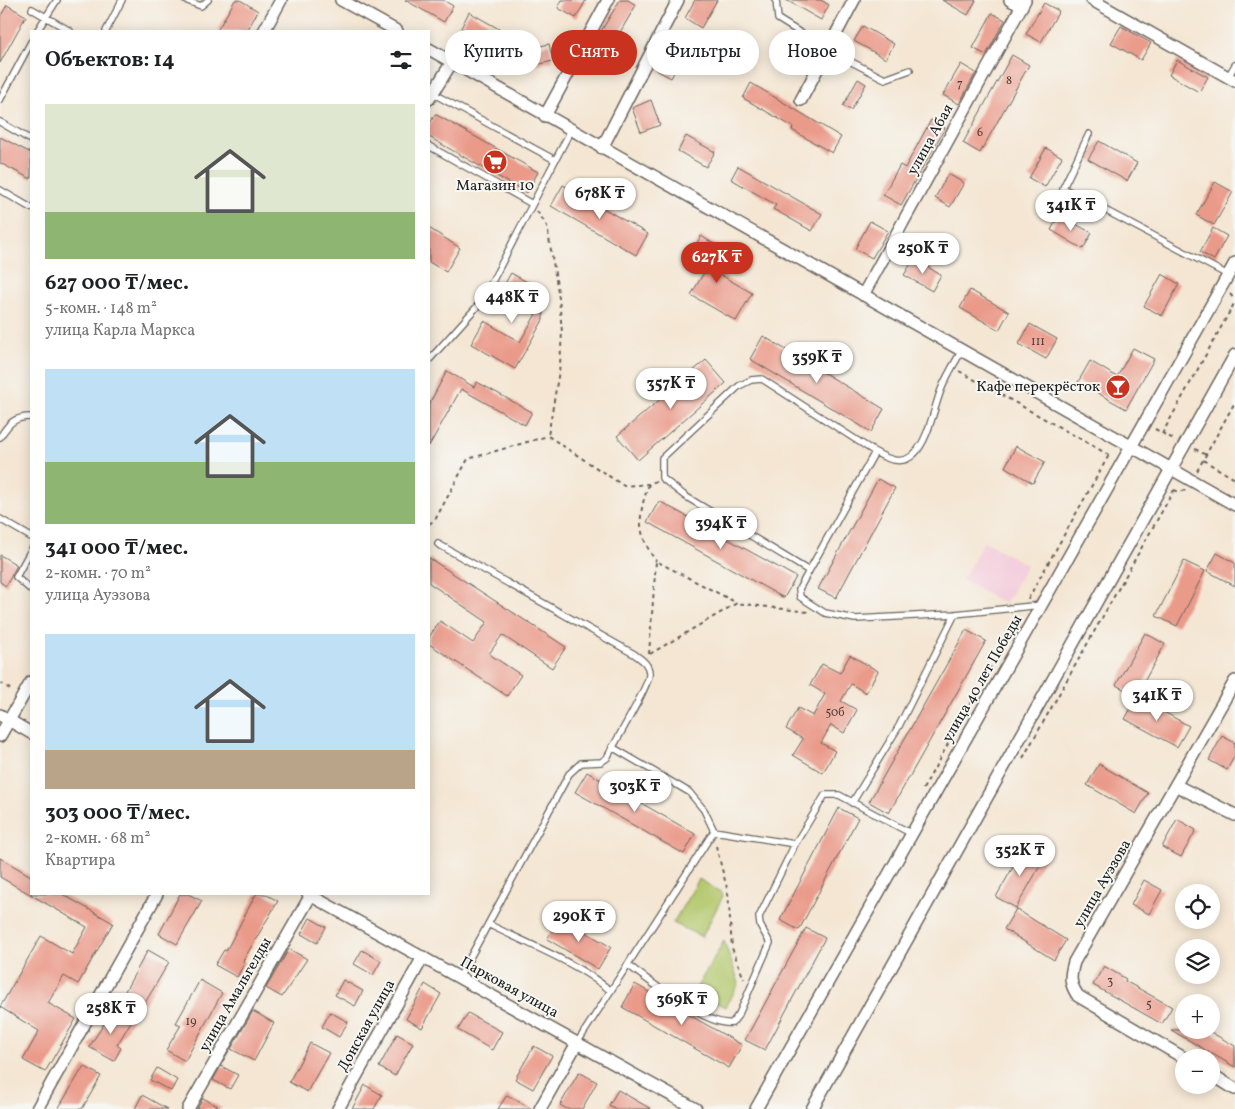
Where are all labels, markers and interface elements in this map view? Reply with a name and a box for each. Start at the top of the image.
chip: Купить [445,30,541,75]
chip: Снять [551,30,637,75]
chip: Фильтры [647,30,759,75]
chip: Новое [769,30,855,75]
text: Объектов: 14 [45,46,175,75]
icon: filters [387,46,415,74]
house number: 8 [1006,73,1012,89]
house number: 7 [957,76,963,92]
street label: улица Абая [903,100,959,179]
house number: 6 [977,125,983,141]
icon: home [185,136,275,226]
supermarket icon: Магазин 10 [482,149,508,175]
place label: Магазин 10 [456,176,534,197]
pin: 678K ₸ [559,178,641,220]
text: 678K ₸ [575,183,625,205]
pin: 341K ₸ [1030,190,1112,232]
text: 341K ₸ [1046,195,1096,217]
pin: 250K ₸ [882,232,964,275]
text: 250K ₸ [898,238,948,260]
pin: 627K ₸ [676,242,758,284]
text: 627K ₸ [692,247,742,269]
text: 627 000 ₸/мес. [45,269,189,298]
pin: 448K ₸ [471,282,553,324]
text: 448K ₸ [485,287,539,309]
text: 5-комн. · 148 m² [45,298,157,320]
text: улица Карла Маркса [45,320,195,342]
house number: 111 [1031,334,1045,350]
pin: 359K ₸ [776,342,858,384]
text: 359K ₸ [792,347,842,369]
pin: 357K ₸ [630,368,712,410]
text: 357K ₸ [647,373,695,395]
bar icon: Кафе перекрёсток [1105,374,1131,400]
place label: Кафе перекрёсток [976,377,1100,398]
icon: home [185,401,275,491]
pin: 394K ₸ [680,508,762,550]
text: 394K ₸ [695,513,747,535]
text: 341 000 ₸/мес. [45,534,189,563]
text: 2-комн. · 70 m² [45,563,151,585]
text: улица Ауэзова [45,585,151,607]
street label: улица 40 лет Победы [938,611,1028,747]
icon: home [185,666,275,756]
pin: 341K ₸ [1116,680,1198,722]
text: 341K ₸ [1132,685,1182,707]
house number: 50б [825,705,845,721]
pin: 303K ₸ [594,770,676,813]
text: 303K ₸ [610,776,661,798]
text: 303 000 ₸/мес. [45,799,190,828]
text: 2-комн. · 68 m² [45,828,150,850]
pin: 352K ₸ [979,834,1061,877]
street label: улица Ауэзова [1069,836,1137,932]
text: 352K ₸ [995,840,1045,862]
text: Квартира [45,850,115,872]
map controls [1175,884,1220,1094]
button: locate [1175,884,1220,929]
pin: 290K ₸ [538,900,620,943]
text: 290K ₸ [553,906,605,928]
street label: улица Амальгелды [195,933,278,1056]
button: layers [1175,939,1220,984]
street label: Парковая улица [456,952,562,1024]
house number: 3 [1107,974,1113,990]
street label: Донская улица [333,976,401,1076]
pin: 369K ₸ [641,984,723,1026]
text: 369K ₸ [656,989,708,1011]
pin: 258K ₸ [70,992,152,1035]
button: + [1175,994,1220,1039]
house number: 5 [1146,997,1152,1013]
text: 258K ₸ [86,998,136,1020]
house number: 19 [186,1014,196,1030]
button: − [1175,1049,1220,1094]

